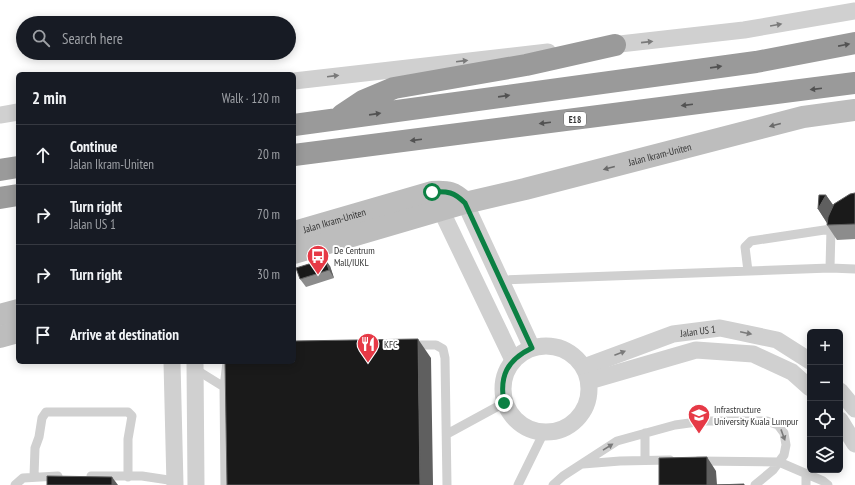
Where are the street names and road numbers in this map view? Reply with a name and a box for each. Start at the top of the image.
road number: E18 [564,112,586,126]
street label: Jalan Ikram-Uniten [626,140,693,169]
street label: Jalan Ikram-Uniten [301,205,367,236]
street label: Jalan US 1 [679,322,716,340]

